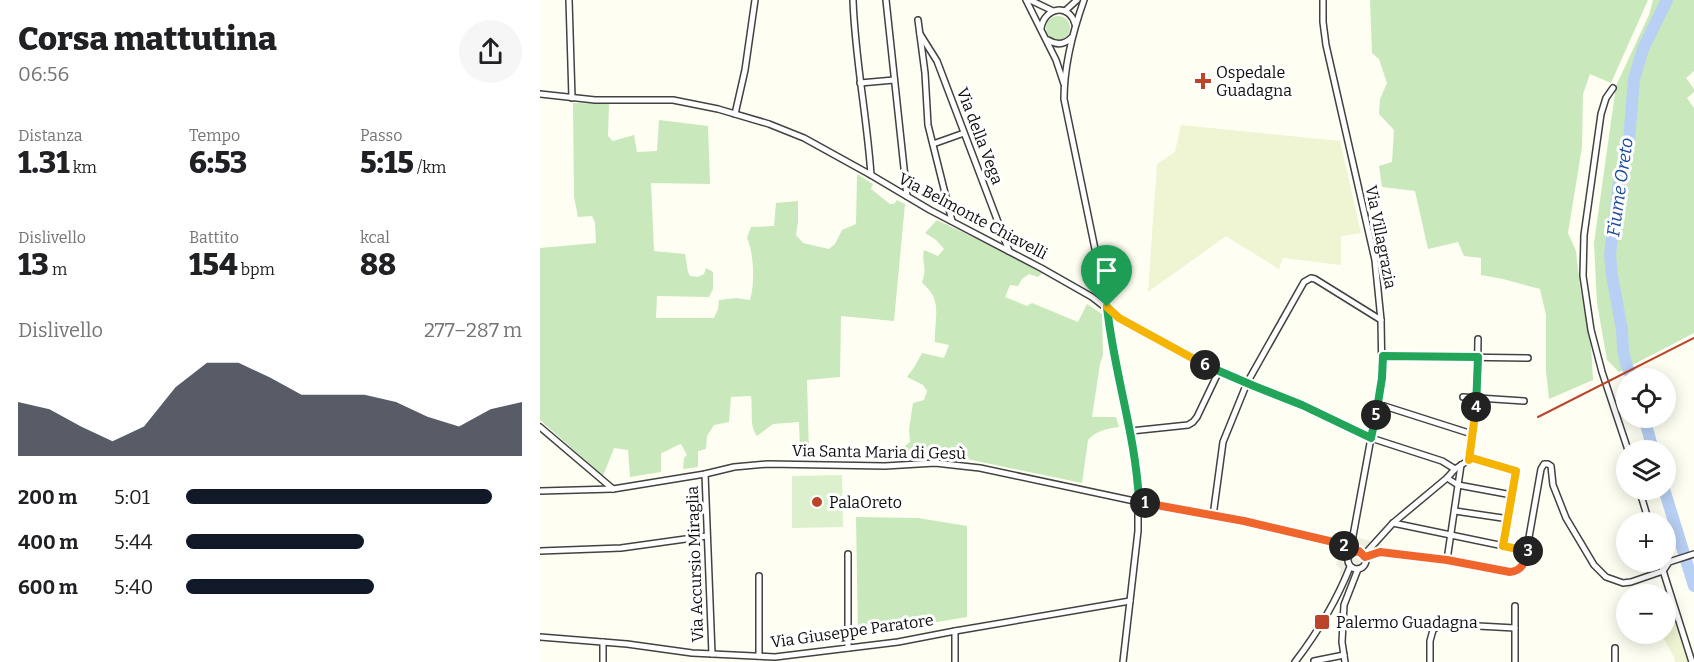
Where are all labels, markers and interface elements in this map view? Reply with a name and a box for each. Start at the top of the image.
text: Corsa mattutina [18,19,277,59]
button: share [459,20,522,83]
text: 06:56 [18,62,69,86]
place label: Ospedale Guadagna [1216,63,1292,100]
marker: Ospedale Guadagna [1194,72,1212,90]
street label: Via della Vega [953,85,1007,187]
text: Distanza [18,126,83,145]
text: Tempo [189,126,240,145]
text: Passo [360,126,402,145]
water label: Fiume Oreto [1602,136,1638,238]
text: 1.31 [18,145,70,181]
text: 6:53 [189,145,247,181]
text: 5:15 [360,145,414,181]
text: km [70,158,97,177]
text: /km [414,158,446,177]
street label: Via Belmonte Chiavelli [895,169,1051,263]
street label: Via Villagrazia [1362,184,1400,290]
text: Dislivello [18,228,86,247]
text: Battito [189,228,239,247]
text: kcal [360,228,390,247]
pin [1081,245,1132,307]
text: 13 [18,247,49,283]
text: 154 [189,247,238,283]
text: 88 [360,247,396,283]
icon: arrive [1090,254,1123,287]
text: m [49,260,67,279]
text: bpm [238,260,275,279]
text: Dislivello [18,318,103,342]
text: 277–287 m [424,318,522,342]
pin: 6 [1190,350,1220,380]
text: 6 [1200,355,1210,374]
map controls [1616,368,1676,644]
button: locate [1616,368,1676,428]
pin: 4 [1461,392,1491,422]
text: 4 [1471,397,1481,416]
pin: 5 [1361,400,1391,430]
text: 5 [1372,405,1380,424]
button: layers [1616,440,1676,500]
street label: Via Santa Maria di Gesù [792,441,966,463]
text: 200 m [18,485,77,509]
text: 5:01 [114,485,150,509]
street label: Via Accursio Miraglia [683,485,707,642]
pin: 1 [1130,488,1160,518]
place label: PalaOreto [829,493,902,512]
text: 1 [1142,493,1148,512]
marker: PalaOreto [810,495,824,509]
button: + [1616,512,1676,572]
text: 400 m [18,530,78,554]
text: 5:44 [114,530,152,554]
pin: 2 [1329,531,1359,561]
text: 2 [1339,536,1349,555]
pin: 3 [1513,536,1543,566]
text: 3 [1523,541,1533,560]
text: 600 m [18,575,78,599]
text: 5:40 [114,575,153,599]
button: − [1616,584,1676,644]
street label: Via Giuseppe Paratore [769,610,935,652]
marker: Palermo Guadagna [1313,613,1331,631]
place label: Palermo Guadagna [1336,613,1478,632]

